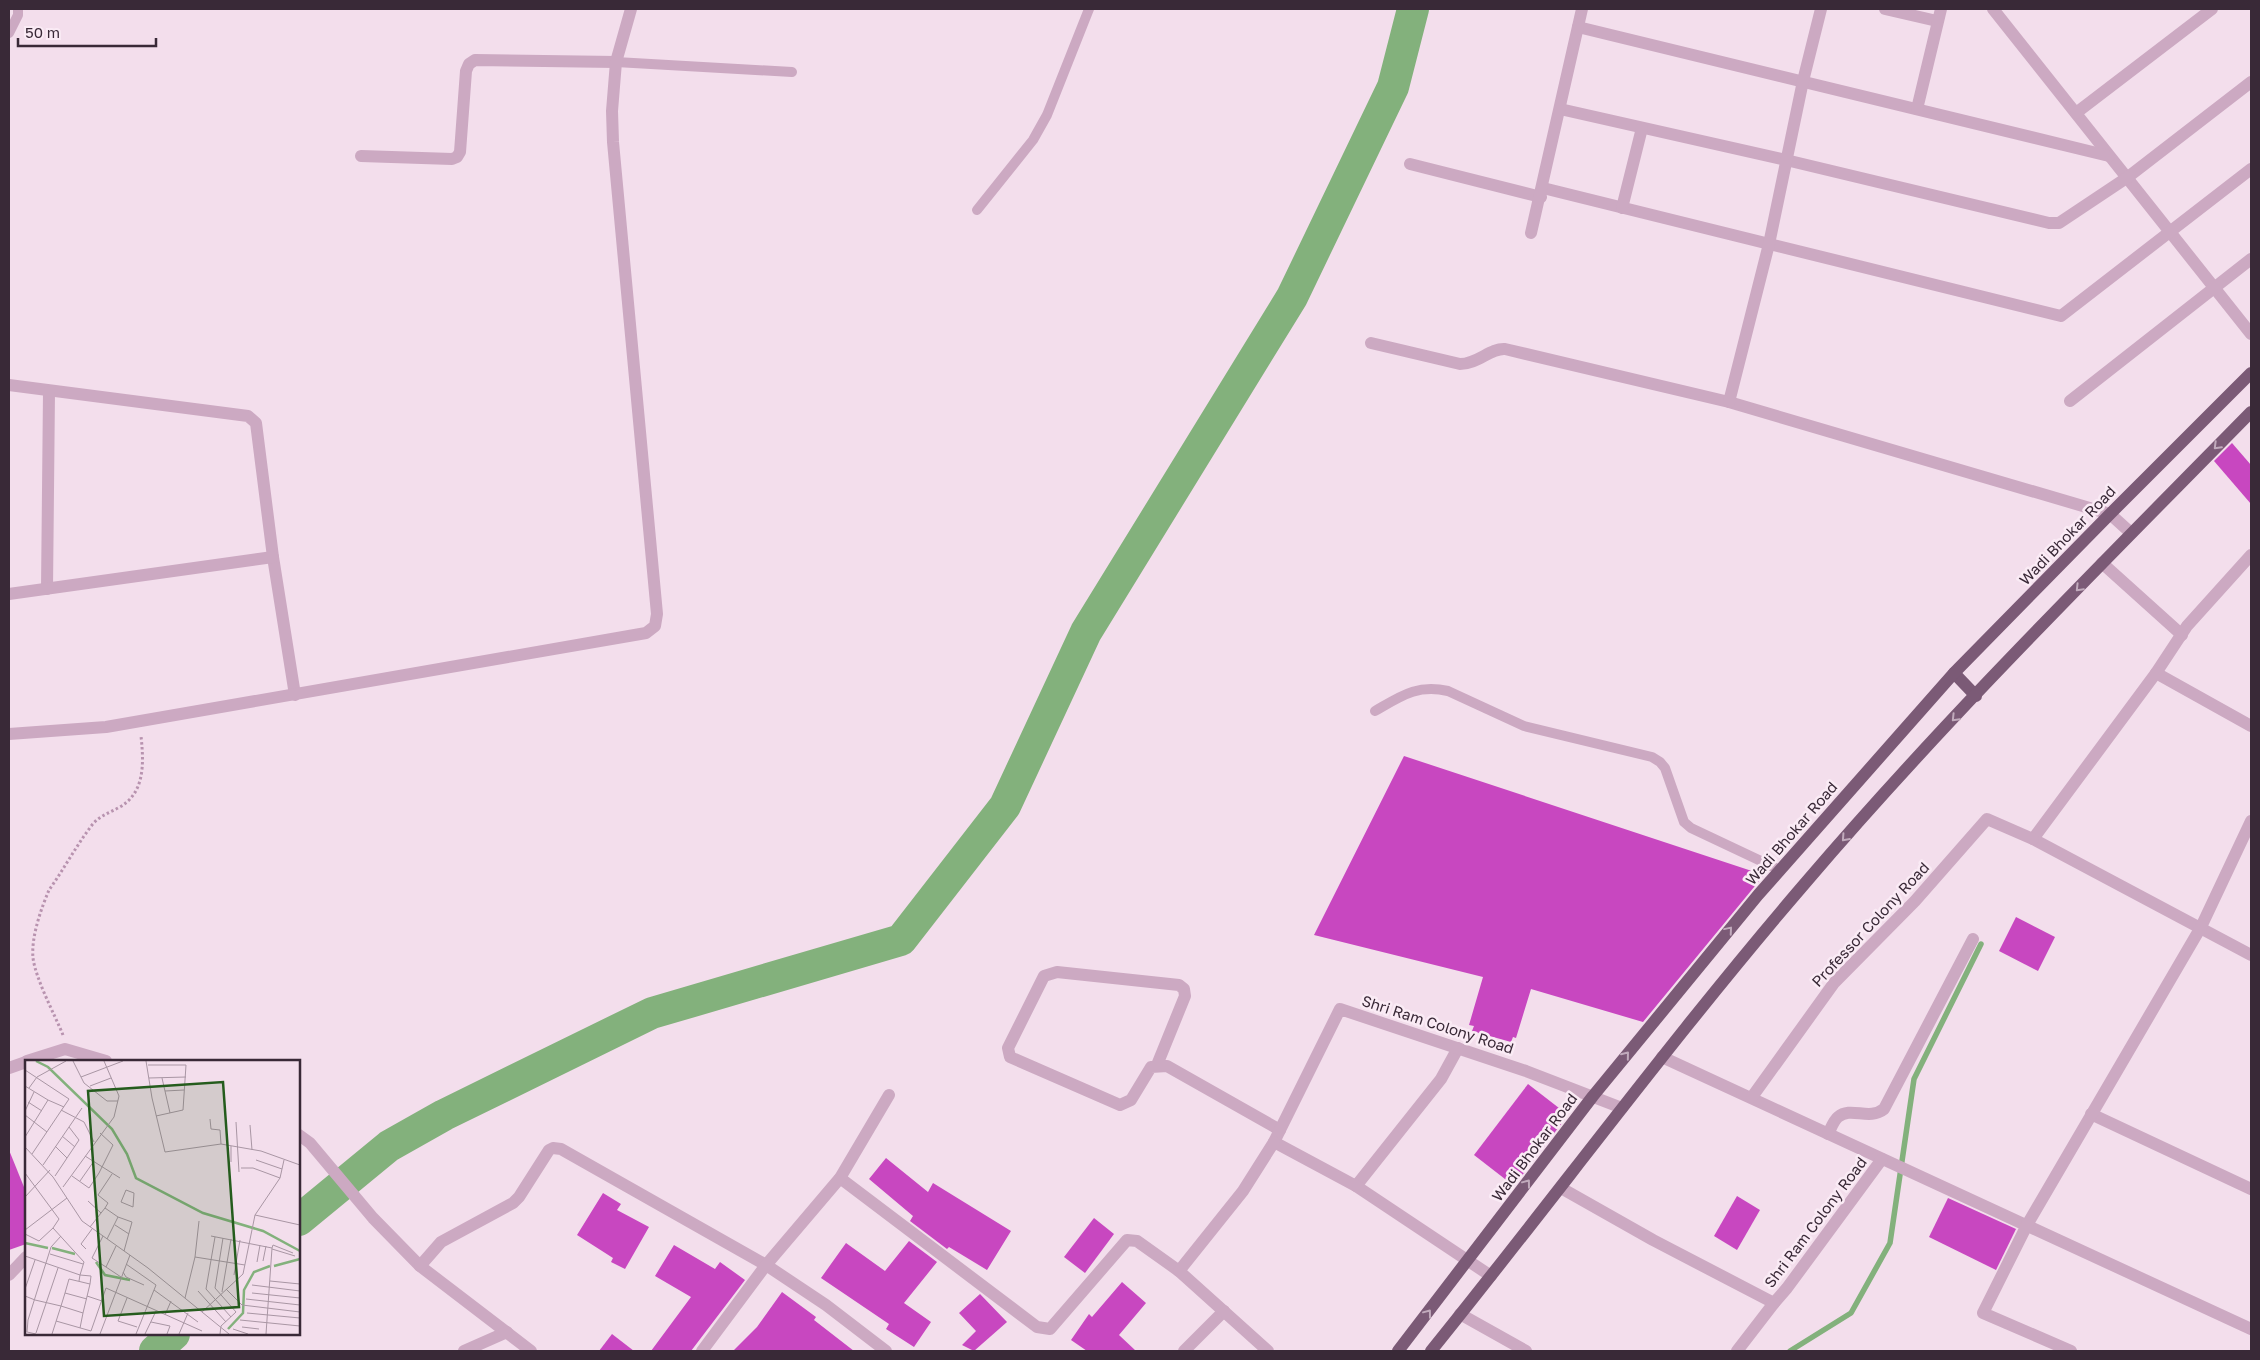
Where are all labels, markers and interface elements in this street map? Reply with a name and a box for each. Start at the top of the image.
scale bar [18,15,155,47]
text: 50 m [25,23,60,41]
one-way arrow [2214,440,2223,449]
street label: Wadi Bhokar Road [2015,482,2119,588]
one-way arrow [2076,582,2085,591]
one-way arrow [1952,712,1961,721]
street label: Wadi Bhokar Road [1741,778,1841,888]
one-way arrow [1842,832,1851,841]
street label: Professor Colony Road [1808,858,1932,990]
one-way arrow [1724,926,1733,935]
street label: Shri Ram Colony Road [1360,991,1516,1057]
one-way arrow [1621,1052,1629,1061]
inset map [25,1060,300,1335]
street label: Wadi Bhokar Road [1487,1089,1581,1205]
street label: Shri Ram Colony Road [1760,1153,1870,1291]
one-way arrow [1521,1180,1529,1189]
one-way arrow [1422,1309,1431,1319]

